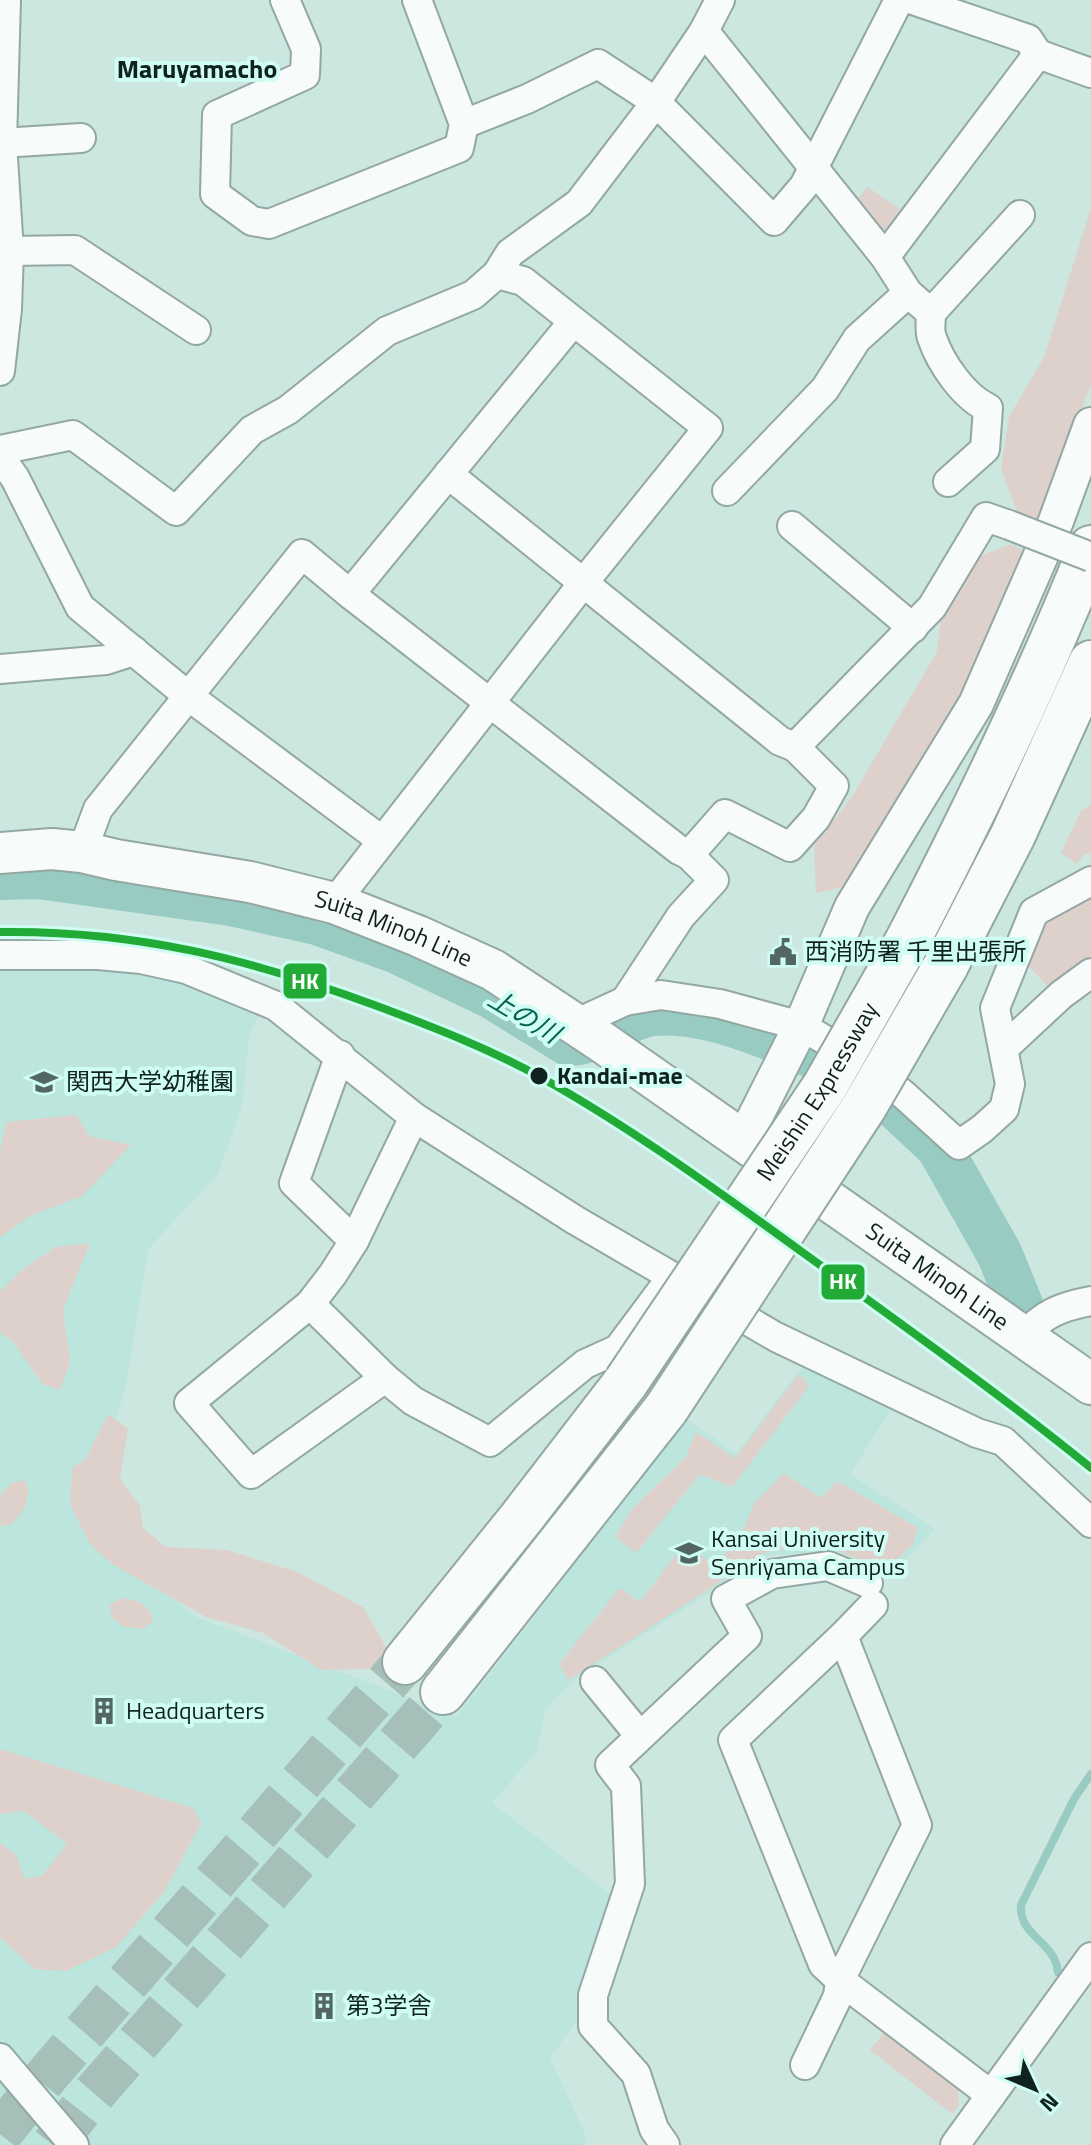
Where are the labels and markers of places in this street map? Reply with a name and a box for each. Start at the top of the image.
place label: 西消防署 千里出張所 [805,933,1026,969]
public building icon: 西消防署 千里出張所 [768,937,798,967]
place label: Kandai-mae [557,1057,683,1093]
place label: 関西大学幼稚園 [66,1063,234,1099]
marker: Kandai-mae [528,1065,550,1087]
school or university icon: 関西大学幼稚園 [29,1067,59,1097]
place label: Kansai University Senriyama Campus [711,1520,905,1584]
school or university icon: Kansai University Senriyama Campus [674,1538,704,1568]
place label: Headquarters [126,1692,265,1728]
building icon: Headquarters [89,1696,119,1726]
place label: 第3学舎 [346,1987,431,2023]
building icon: 第3学舎 [309,1991,339,2021]

